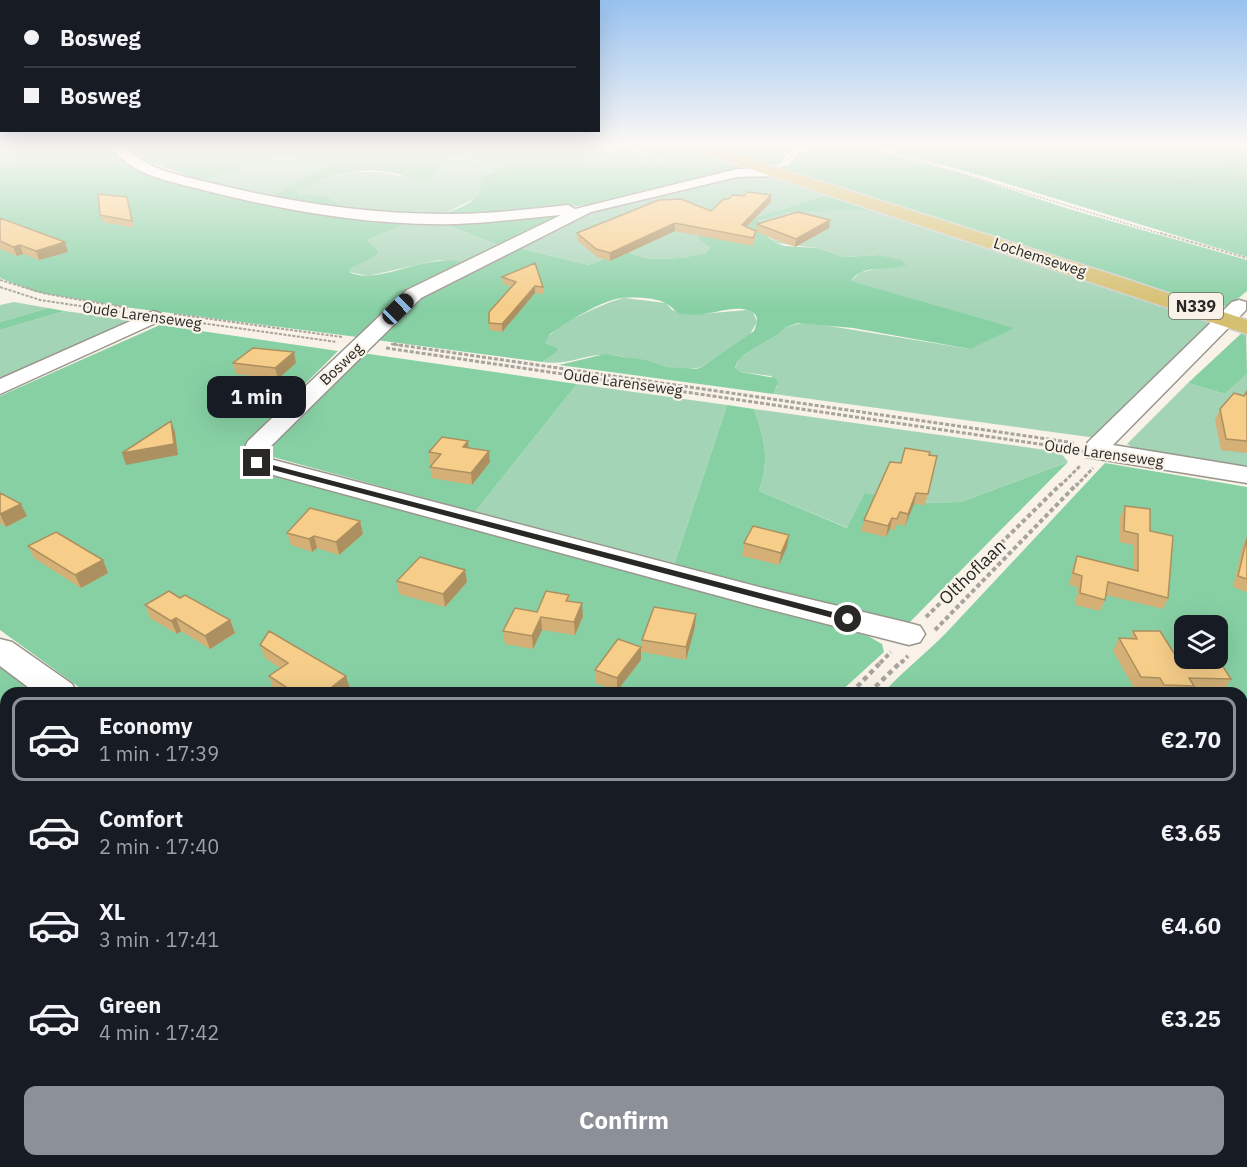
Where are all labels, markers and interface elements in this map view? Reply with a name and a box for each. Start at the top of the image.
text: Bosweg [60,23,141,52]
text: Bosweg [60,81,141,110]
street label: Lochemseweg [991,233,1089,281]
car [379,290,417,328]
road number: N339 [1169,293,1223,319]
street label: Oude Larenseweg [81,297,203,333]
street label: Bosweg [315,339,367,389]
street label: Oude Larenseweg [562,364,684,400]
callout: 1 min [208,376,306,418]
text: 1 min [230,383,283,410]
street label: Oude Larenseweg [1043,435,1165,471]
route end [243,449,270,476]
street label: Olthoflaan [934,534,1010,610]
route start [834,605,861,632]
map controls [1174,615,1228,669]
button: layers [1174,615,1228,669]
text: Economy [99,711,193,740]
icon: car [27,712,81,766]
text: €2.70 [1161,725,1221,754]
text: 1 min · 17:39 [99,740,219,767]
text: Comfort [99,804,183,833]
icon: car [27,805,81,859]
text: €3.65 [1161,818,1221,847]
text: 2 min · 17:40 [99,833,219,860]
text: XL [99,897,125,926]
icon: car [27,898,81,952]
text: €4.60 [1161,911,1221,940]
text: 3 min · 17:41 [99,926,219,953]
text: Green [99,990,161,1019]
icon: car [27,991,81,1045]
text: €3.25 [1161,1004,1221,1033]
text: 4 min · 17:42 [99,1019,219,1046]
button: Confirm [24,1086,1224,1155]

